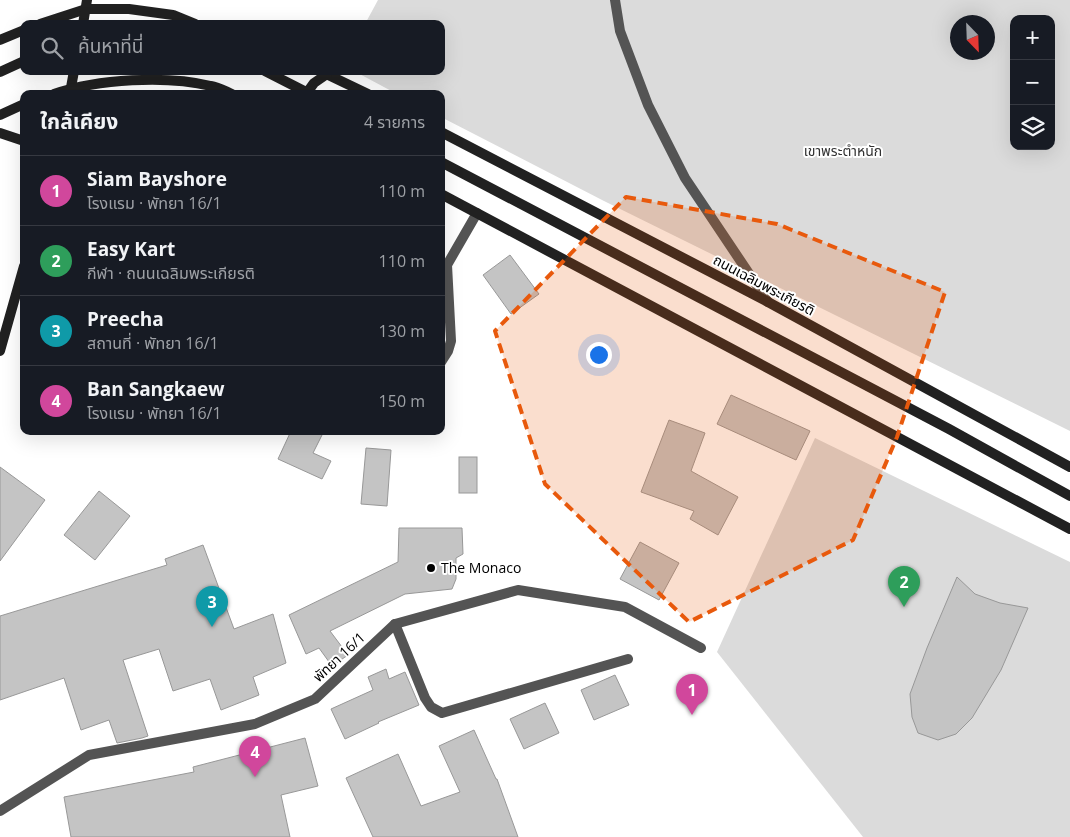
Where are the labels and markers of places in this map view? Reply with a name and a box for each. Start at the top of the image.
place label: The Monaco [441,558,521,577]
marker: The Monaco [425,562,437,574]
pin: 2 [888,566,920,607]
pin: 3 [196,586,228,627]
pin: 1 [676,674,708,715]
pin: 4 [239,736,271,777]

